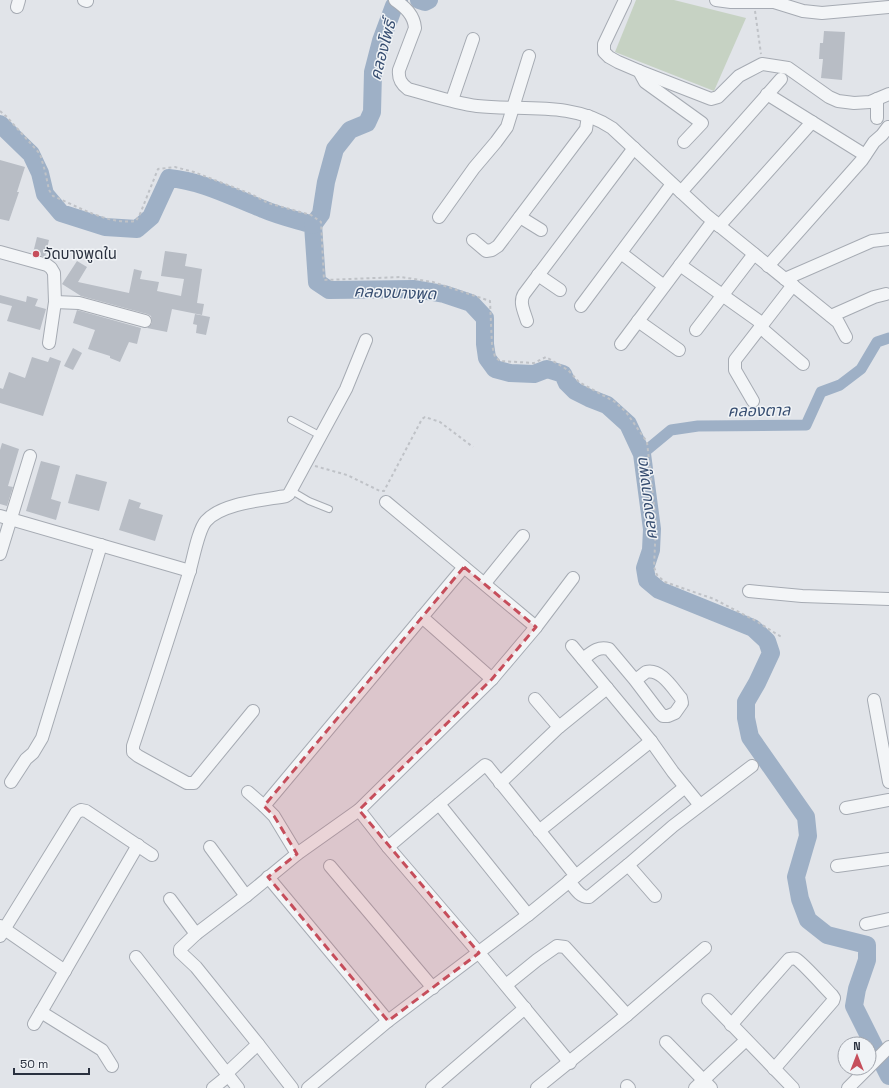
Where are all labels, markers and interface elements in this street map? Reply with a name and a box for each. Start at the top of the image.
water label: คลองโพธิ์ [364,14,402,82]
place label: วัดบางพูดใน [44,244,117,263]
marker: วัดบางพูดใน [31,249,41,259]
water label: คลองบางพูด [353,281,438,304]
water label: คลองตาล [728,399,791,422]
water label: คลองบางพูด [631,456,662,541]
north arrow [837,1036,877,1076]
text: N [853,1039,861,1053]
scale bar [14,1050,89,1076]
text: 50 m [20,1056,48,1072]

